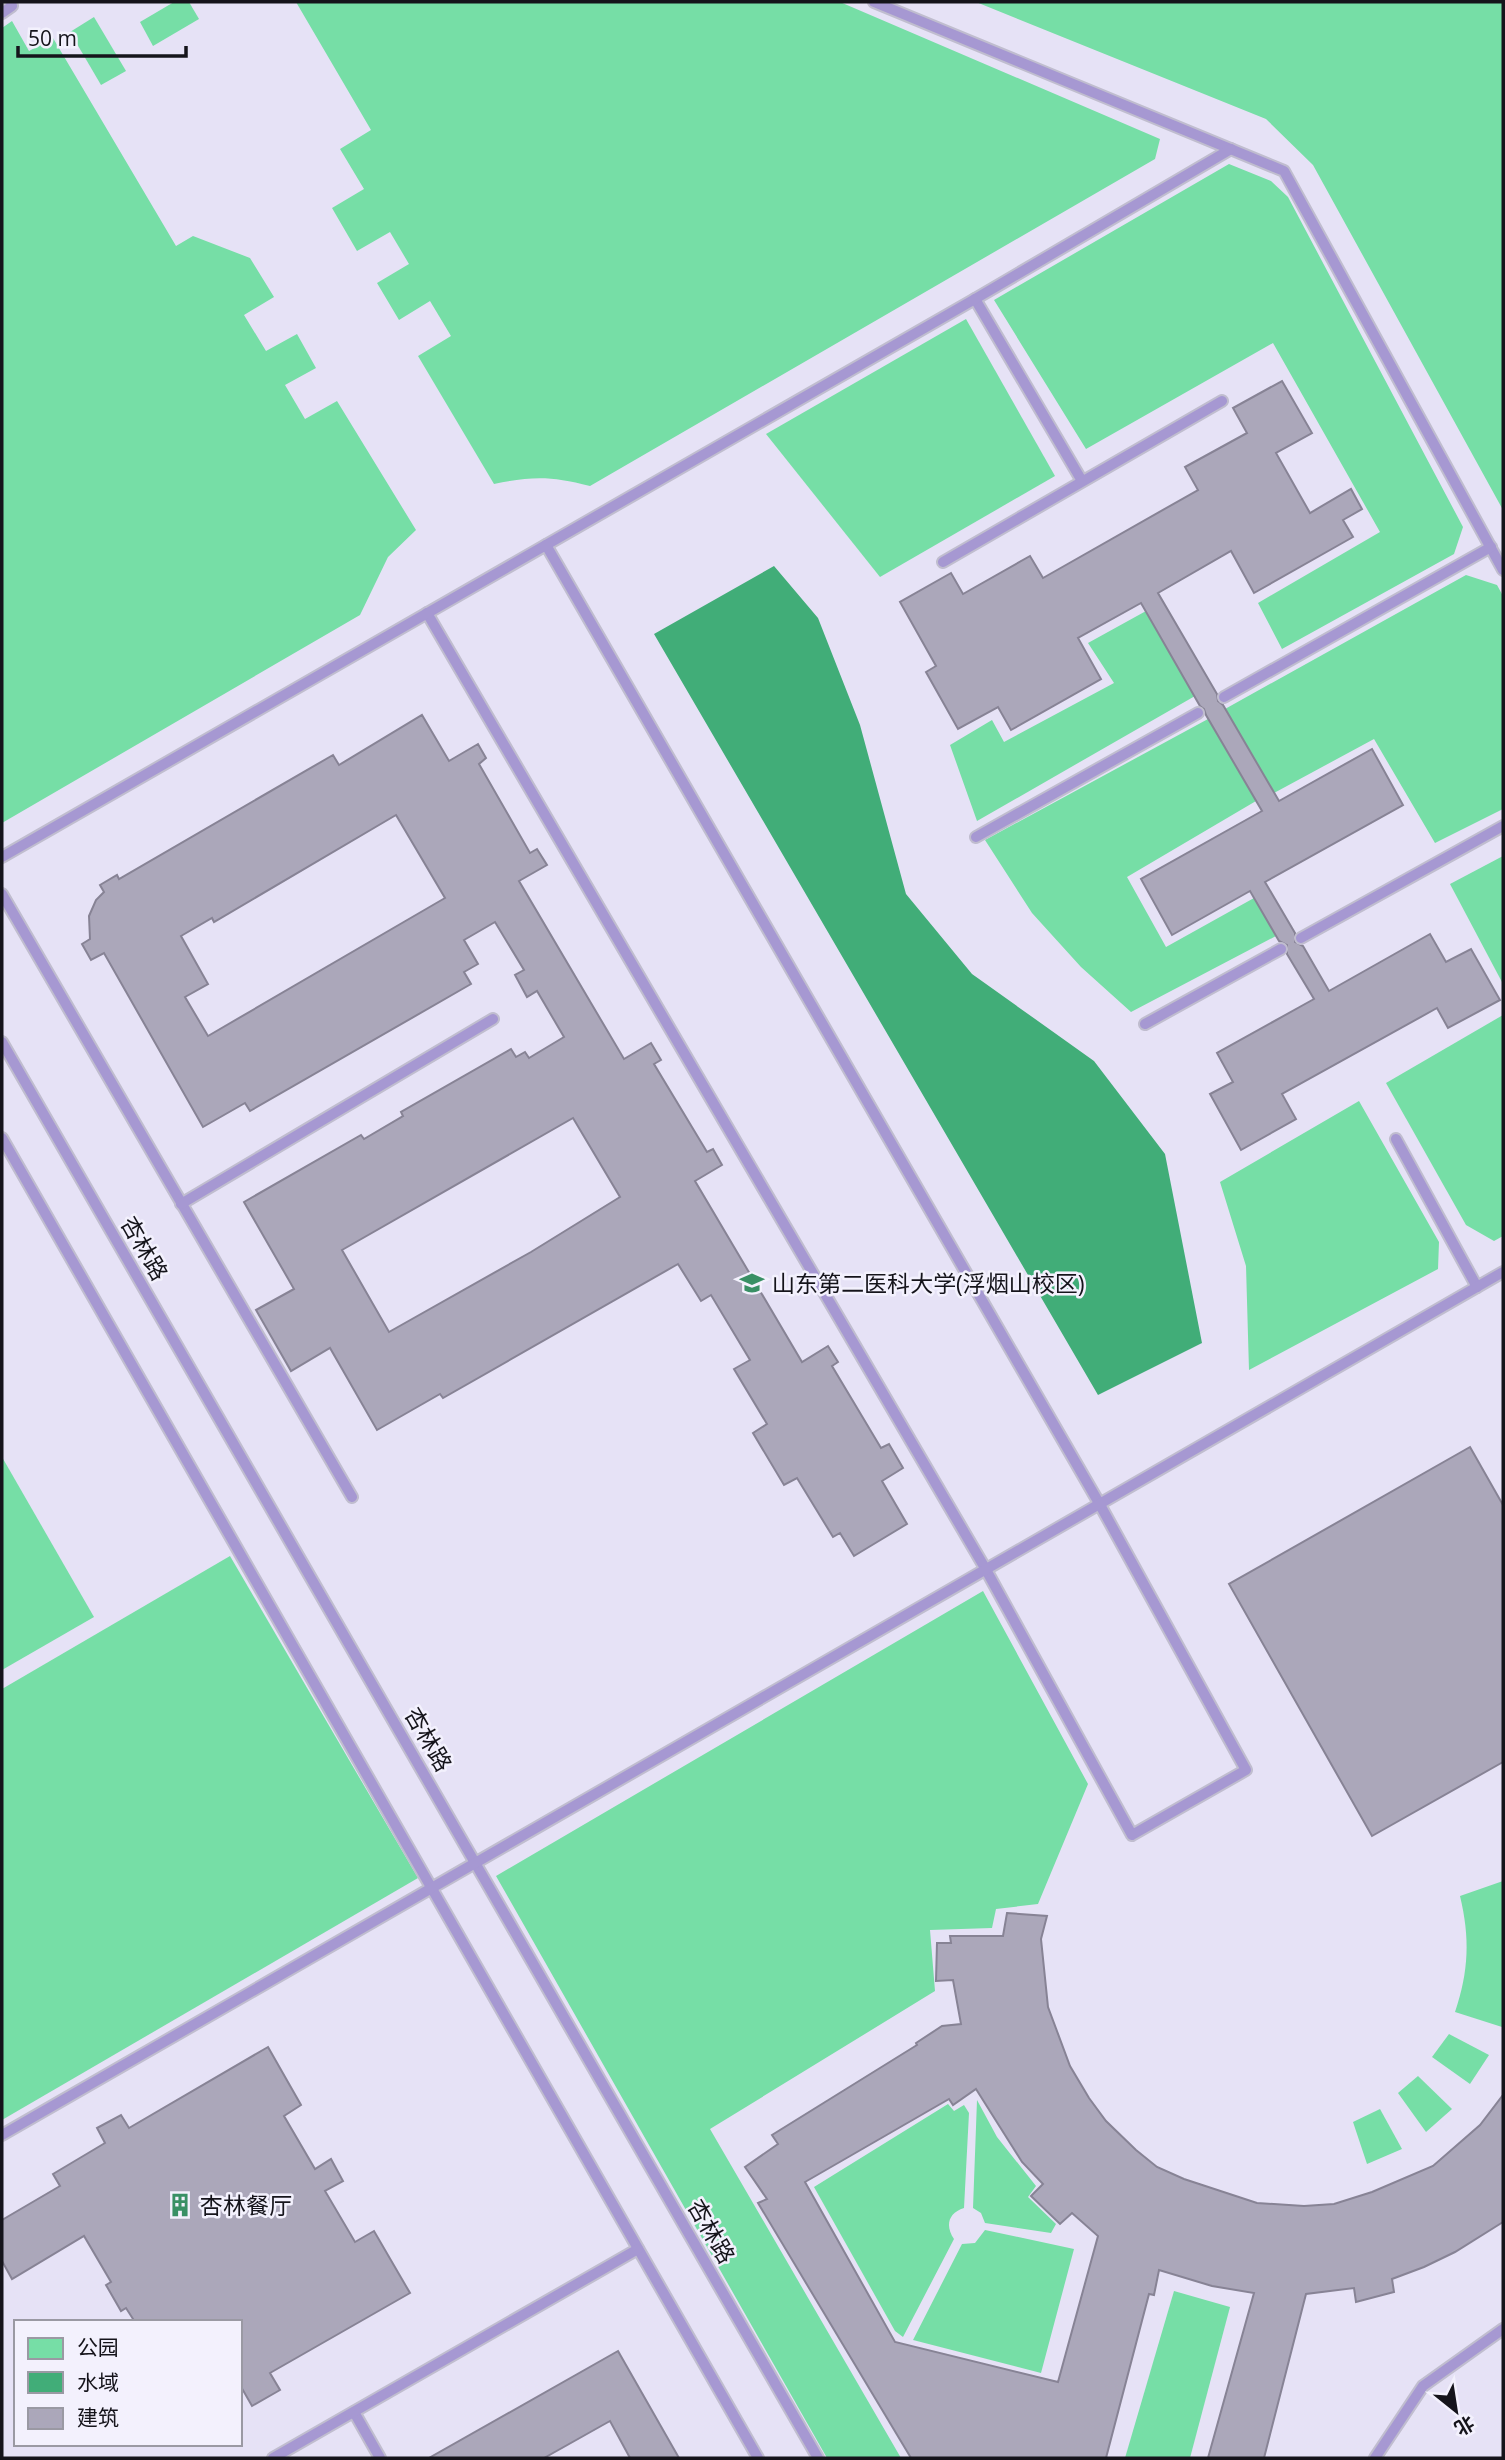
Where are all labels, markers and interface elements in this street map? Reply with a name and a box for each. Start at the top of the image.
scale bar [18,14,186,58]
text: 50 m [28,24,77,52]
street label: 杏林路 [114,1210,176,1286]
place label: 山东第二医科大学(浮烟山校区) [772,1267,1085,1299]
school or university icon: 山东第二医科大学(浮烟山校区) [738,1269,766,1297]
street label: 杏林路 [398,1701,460,1777]
place label: 杏林餐厅 [200,2189,292,2221]
building icon: 杏林餐厅 [166,2191,194,2219]
street label: 杏林路 [681,2193,743,2269]
legend [14,2320,242,2446]
text: 公园 [77,2333,119,2361]
text: 水域 [77,2368,119,2396]
north arrow [1421,2376,1491,2446]
text: 建筑 [77,2403,119,2431]
text: 北 [1450,2410,1479,2442]

